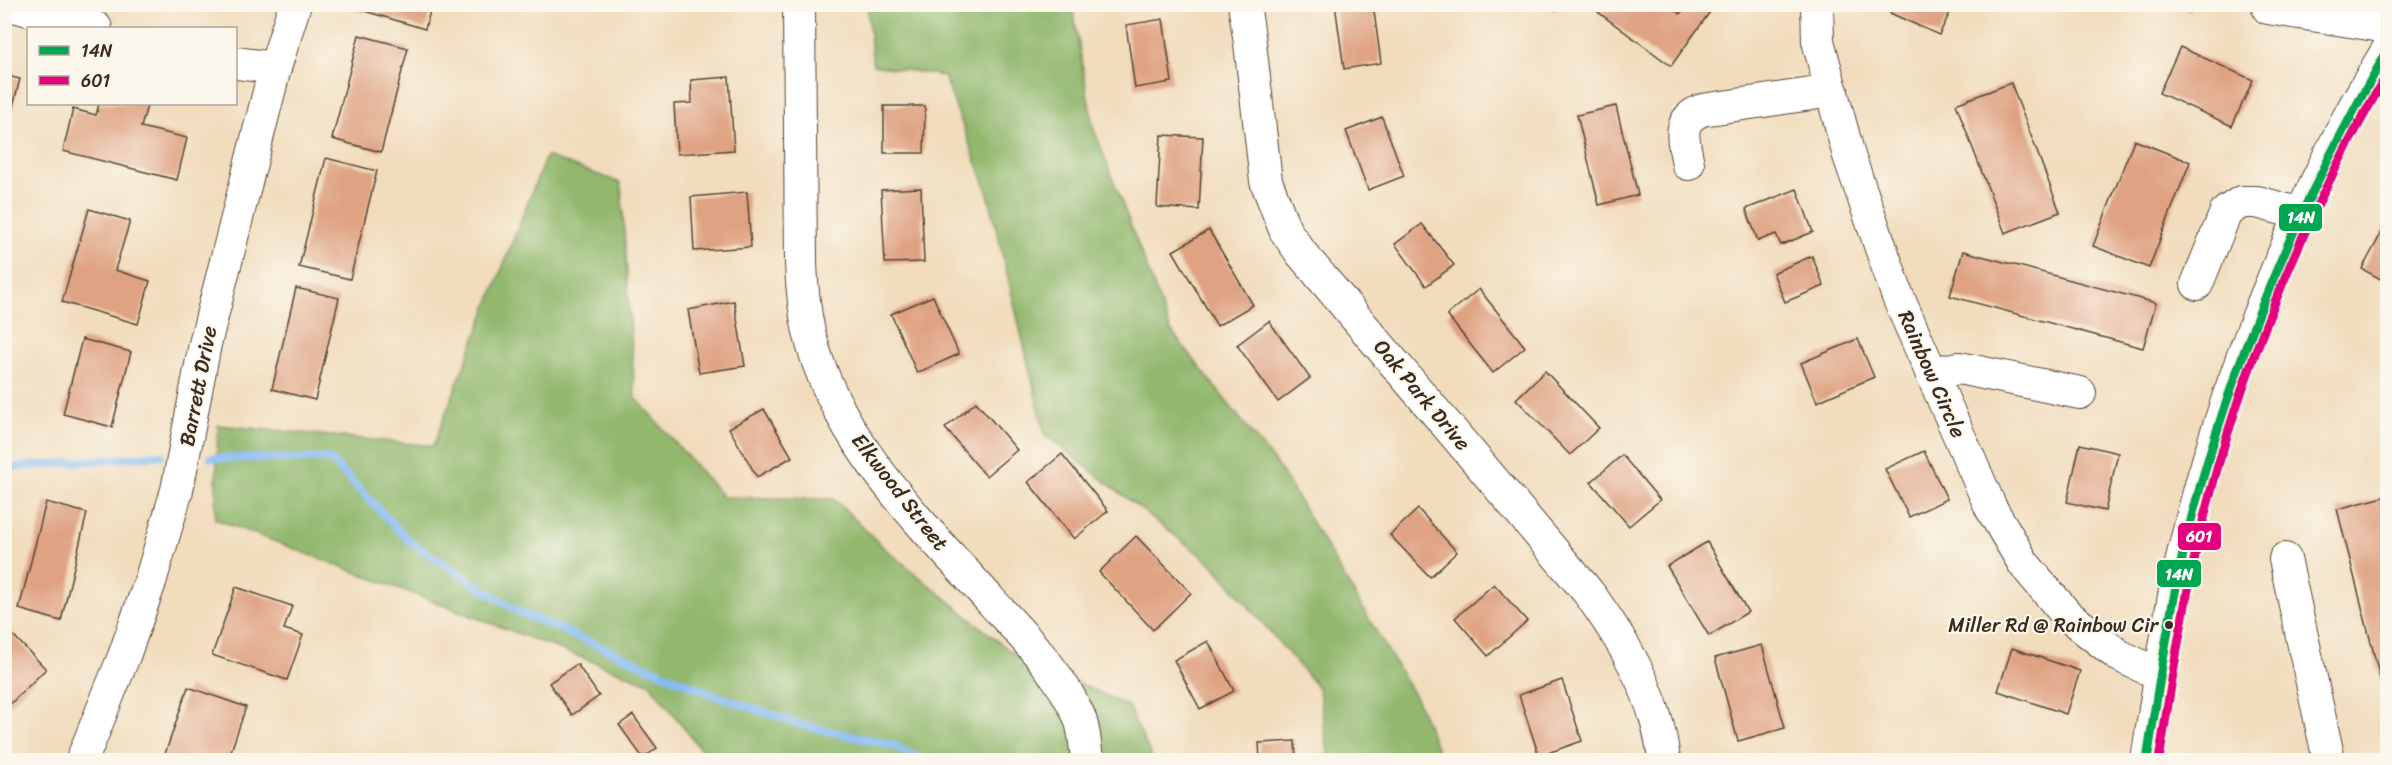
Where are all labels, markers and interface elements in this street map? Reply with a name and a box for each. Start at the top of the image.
legend [27,27,237,105]
text: 14N [81,35,113,67]
text: 601 [81,65,111,97]
line badge: 14N [2278,203,2323,232]
text: 14N [2287,203,2316,232]
street label: Rainbow Circle [1887,304,1977,444]
street label: Barrett Drive [168,322,228,450]
street label: Oak Park Drive [1363,330,1481,460]
street label: Elkwood Street [841,424,959,560]
line badge: 601 [2177,522,2222,551]
text: 601 [2185,522,2212,551]
line badge: 14N [2156,559,2202,588]
text: 14N [2165,560,2194,589]
place label: Miller Rd @ Rainbow Cir [1948,608,2160,643]
marker: Miller Rd @ Rainbow Cir [2163,619,2175,631]

